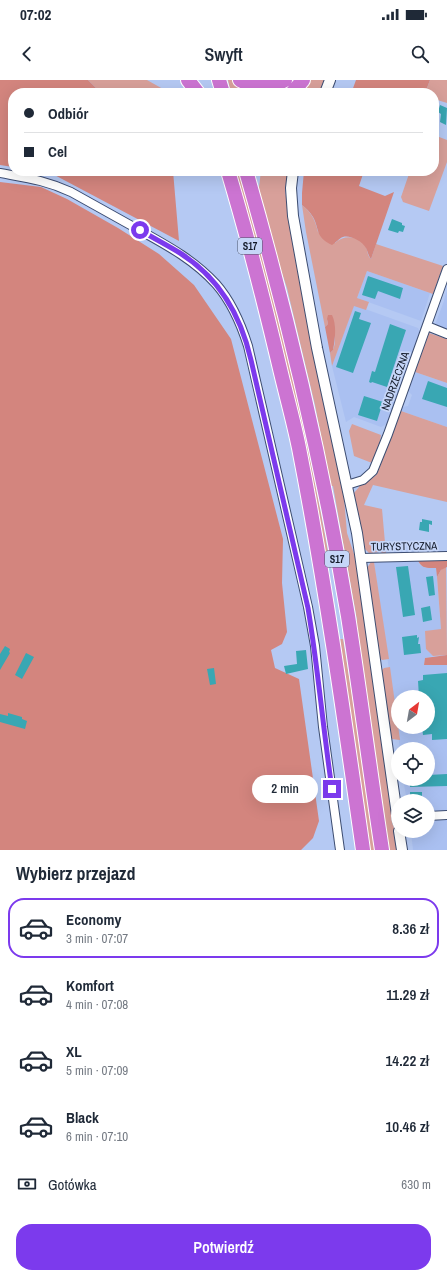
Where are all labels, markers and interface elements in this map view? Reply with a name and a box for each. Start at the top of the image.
text: 07:02 [20,4,51,25]
text: Swyft [204,42,243,67]
icon: back [16,43,38,65]
icon: search [409,43,431,65]
text: Odbiór [48,103,88,124]
text: Cel [48,141,67,162]
route start [131,221,149,239]
road number: S17 [238,238,262,254]
street label: NADRZECZNA [378,349,412,412]
street label: TURYSTYCZNA [371,538,438,554]
road number: S17 [325,551,349,567]
north arrow [391,690,435,734]
map controls [391,690,435,838]
button: locate [391,742,435,786]
callout: 2 min [252,775,318,803]
text: 2 min [271,780,299,797]
route end [323,780,341,798]
button: layers [391,794,435,838]
text: Wybierz przejazd [16,861,136,886]
text: Economy [66,909,121,930]
icon: car [18,910,54,946]
text: 8.36 zł [392,918,429,939]
text: 3 min · 07:07 [66,930,128,947]
text: Komfort [66,975,114,996]
icon: car [18,976,54,1012]
text: 11.29 zł [386,984,429,1005]
text: 4 min · 07:08 [66,996,128,1013]
text: XL [66,1041,82,1062]
icon: car [18,1042,54,1078]
text: 14.22 zł [385,1050,429,1071]
text: 5 min · 07:09 [66,1062,128,1079]
text: Black [66,1107,99,1128]
icon: car [18,1108,54,1144]
text: 10.46 zł [385,1116,429,1137]
text: 6 min · 07:10 [66,1128,128,1145]
icon: cash [16,1173,38,1195]
text: Gotówka [48,1174,97,1195]
text: 630 m [401,1176,431,1193]
button: Potwierdź [16,1224,431,1270]

